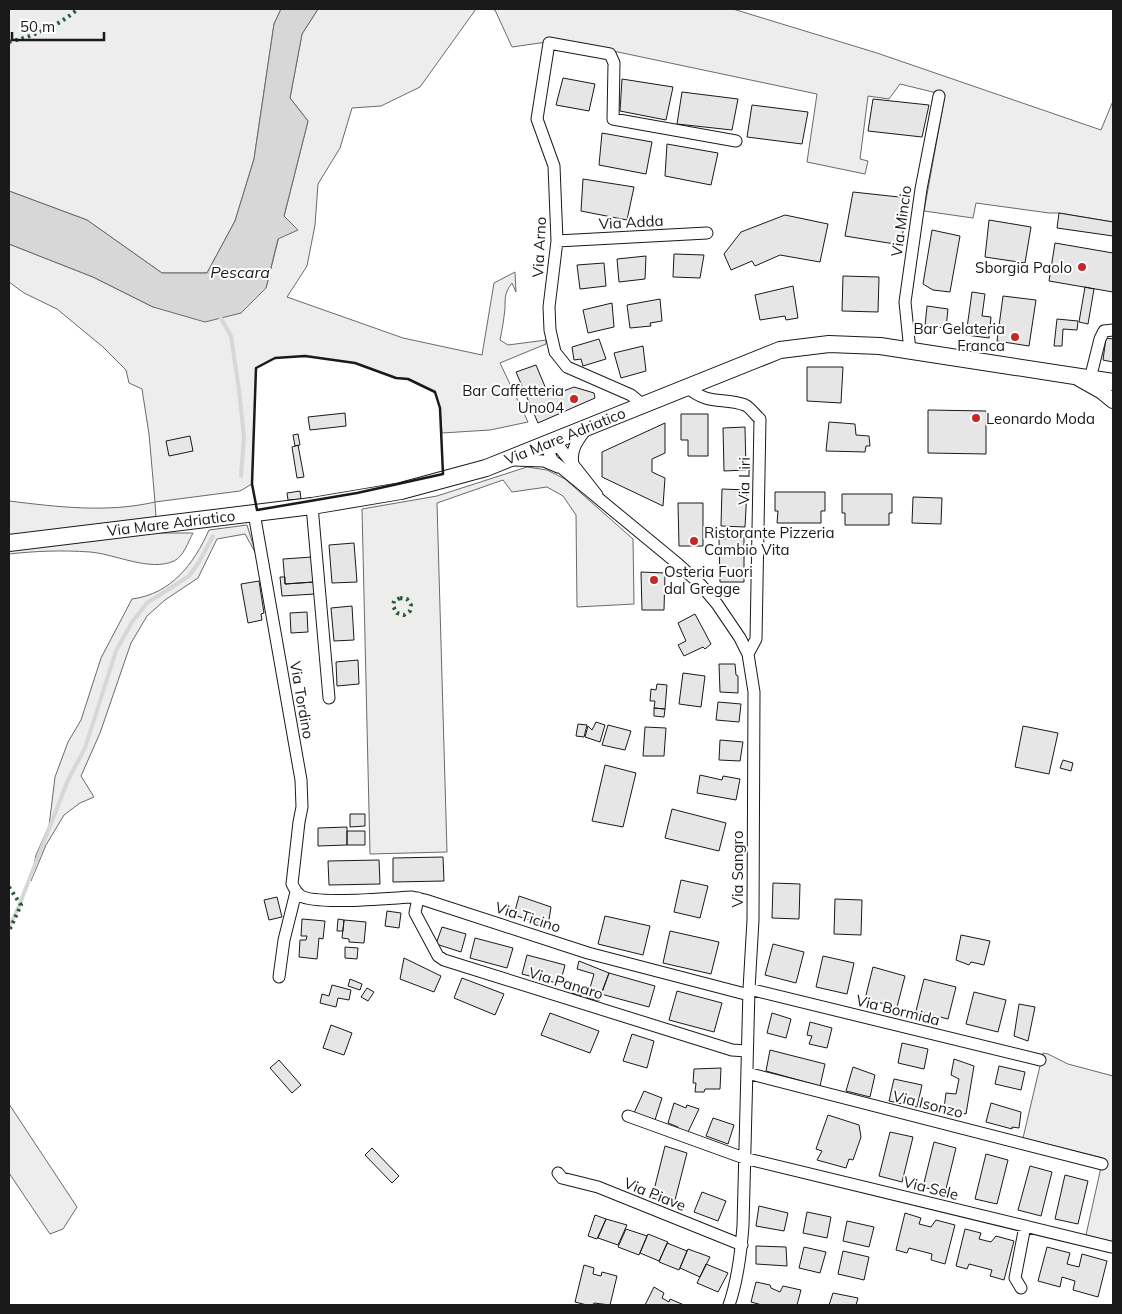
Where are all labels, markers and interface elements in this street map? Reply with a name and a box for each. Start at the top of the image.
scale bar [12,10,105,42]
text: 50 m [20,17,55,36]
street label: Via Mincio [887,184,915,258]
street label: Via Adda [598,211,664,233]
street label: Via Arno [528,216,550,278]
place label: Sborgia Paolo [975,258,1072,277]
marker: Sborgia Paolo [1076,261,1088,273]
water label: Pescara [210,262,270,282]
place label: Bar Gelateria Franca [913,319,1005,355]
marker: Bar Gelateria Franca [1009,331,1021,343]
place label: Bar Caffetteria Uno04 [462,381,564,417]
marker: Bar Caffetteria Uno04 [568,393,580,405]
street label: Via Mare Adriatico [502,403,628,469]
place label: Leonardo Moda [986,409,1095,428]
marker: Leonardo Moda [970,412,982,424]
street label: Via Liri [734,457,754,505]
street label: Via Mare Adriatico [106,506,236,540]
place label: Ristorante Pizzeria Cambio Vita [704,523,834,559]
marker: Ristorante Pizzeria Cambio Vita [688,535,700,547]
place label: Osteria Fuori dal Gregge [664,562,753,598]
marker: Osteria Fuori dal Gregge [648,574,660,586]
street label: Via Tordino [286,660,318,740]
street label: Via Sangro [728,830,747,908]
street label: Via Ticino [493,897,563,937]
street label: Via Panaro [526,963,606,1003]
street label: Via Bormida [854,990,942,1030]
street label: Via Isonzo [891,1086,965,1122]
street label: Via Sele [901,1172,961,1204]
street label: Via Piave [621,1173,689,1215]

